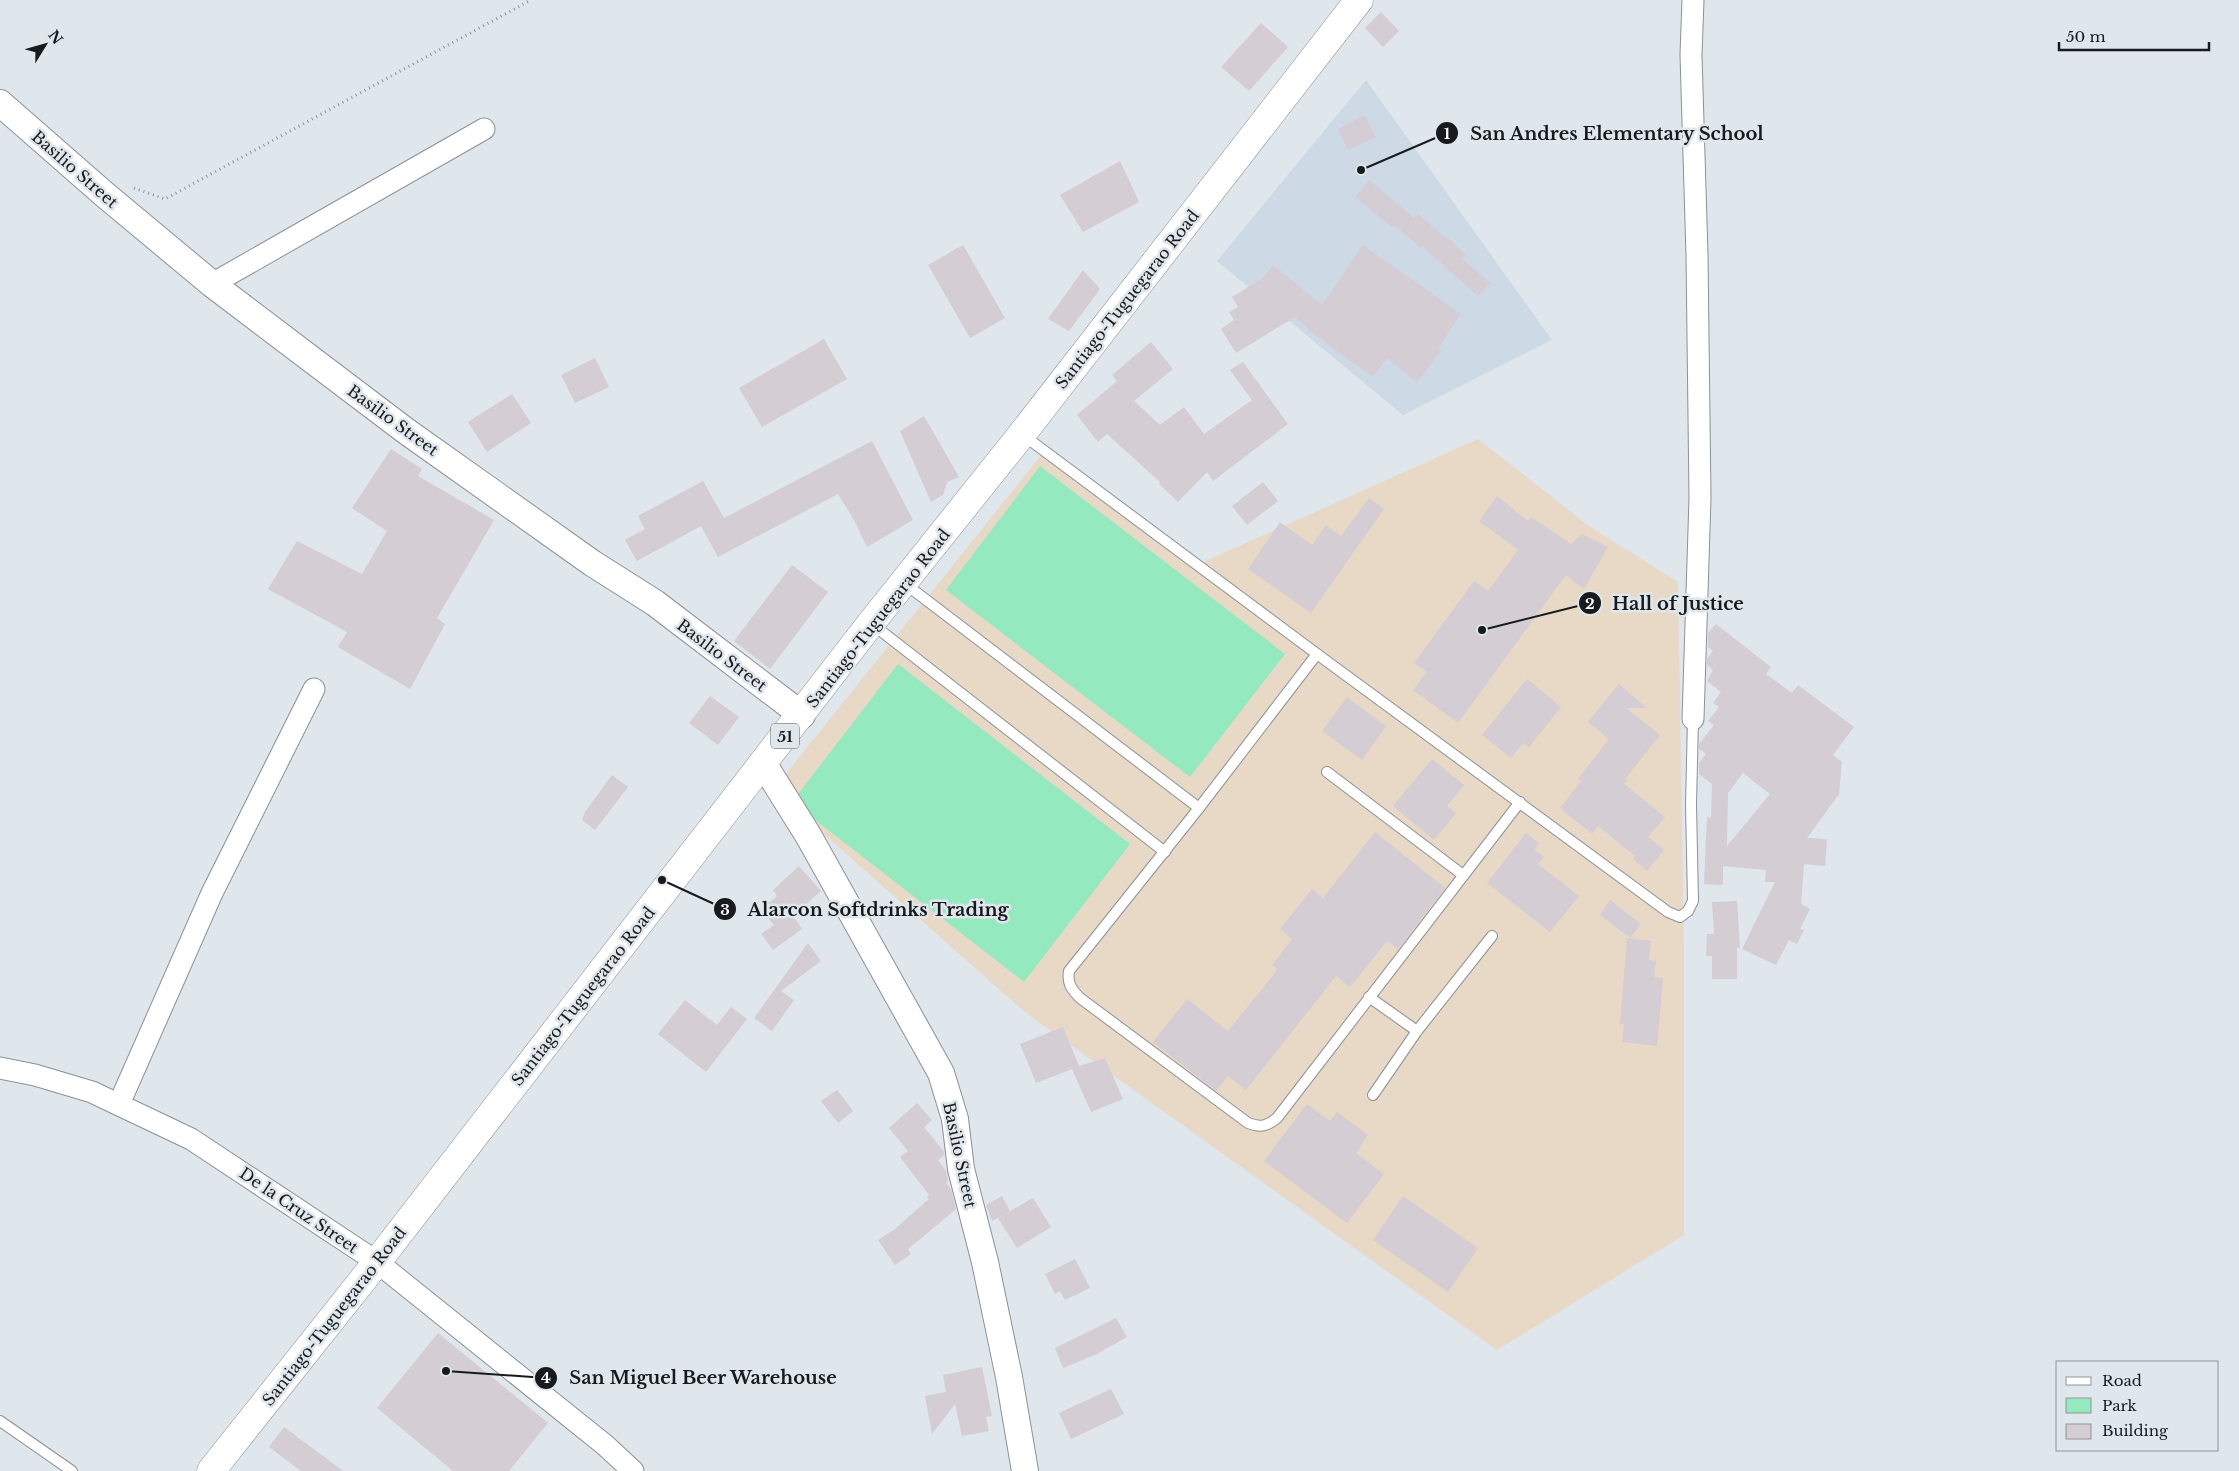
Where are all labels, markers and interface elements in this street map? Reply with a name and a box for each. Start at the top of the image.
north arrow [20,20,70,70]
scale bar [2059,20,2209,52]
text: N [44,27,67,48]
text: 50 m [2066,27,2106,46]
callout: San Andres Elementary School [1435,117,1775,150]
text: San Andres Elementary School [1470,123,1764,145]
text: 1 [1444,124,1451,143]
street label: Basilio Street [28,126,122,212]
street label: Santiago-Tuguegarao Road [1051,205,1203,392]
street label: Basilio Street [344,380,442,460]
street label: Santiago-Tuguegarao Road [802,524,954,711]
callout: Hall of Justice [1577,587,1754,620]
text: Hall of Justice [1612,593,1744,615]
text: 2 [1585,594,1595,613]
street label: Basilio Street [673,615,771,695]
road number: 51 [771,724,799,748]
callout: Alarcon Softdrinks Trading [713,893,1019,926]
text: Alarcon Softdrinks Trading [746,899,1010,921]
text: 3 [720,900,730,919]
street label: Santiago-Tuguegarao Road [507,902,659,1089]
street label: Basilio Street [939,1100,981,1210]
street label: De la Cruz Street [236,1163,362,1257]
street label: Santiago-Tuguegarao Road [258,1222,410,1409]
callout: San Miguel Beer Warehouse [533,1361,847,1394]
legend [2056,1361,2219,1451]
text: San Miguel Beer Warehouse [569,1367,837,1389]
text: 4 [541,1368,551,1387]
text: Road [2102,1371,2142,1390]
text: Park [2102,1396,2138,1415]
text: Building [2102,1421,2169,1440]

